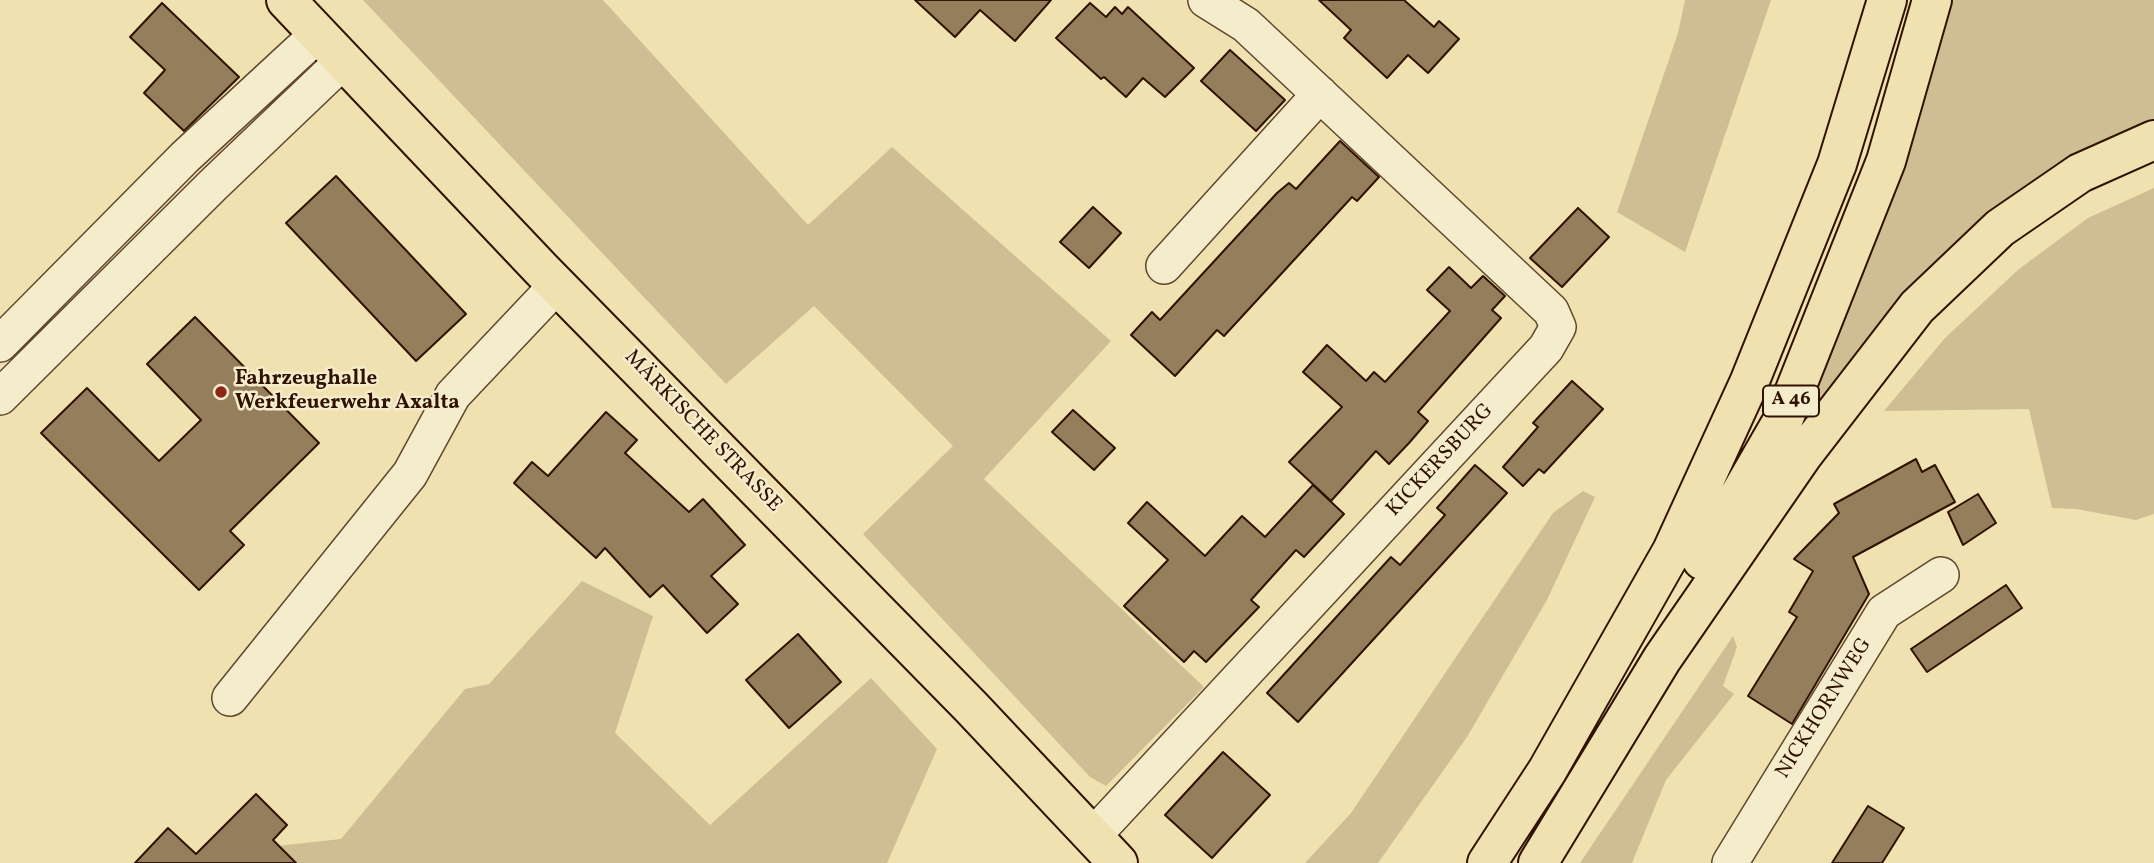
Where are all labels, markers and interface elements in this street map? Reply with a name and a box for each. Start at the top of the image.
street label: MÄRKISCHE STRASSE [618,346,786,518]
place label: Fahrzeughalle Werkfeuerwehr Axalta [235,367,460,417]
marker: Fahrzeughalle Werkfeuerwehr Axalta [213,384,229,400]
road number: A 46 [1763,386,1819,416]
street label: KICKERSBURG [1382,399,1500,523]
street label: NICKHORNWEG [1772,634,1878,784]

